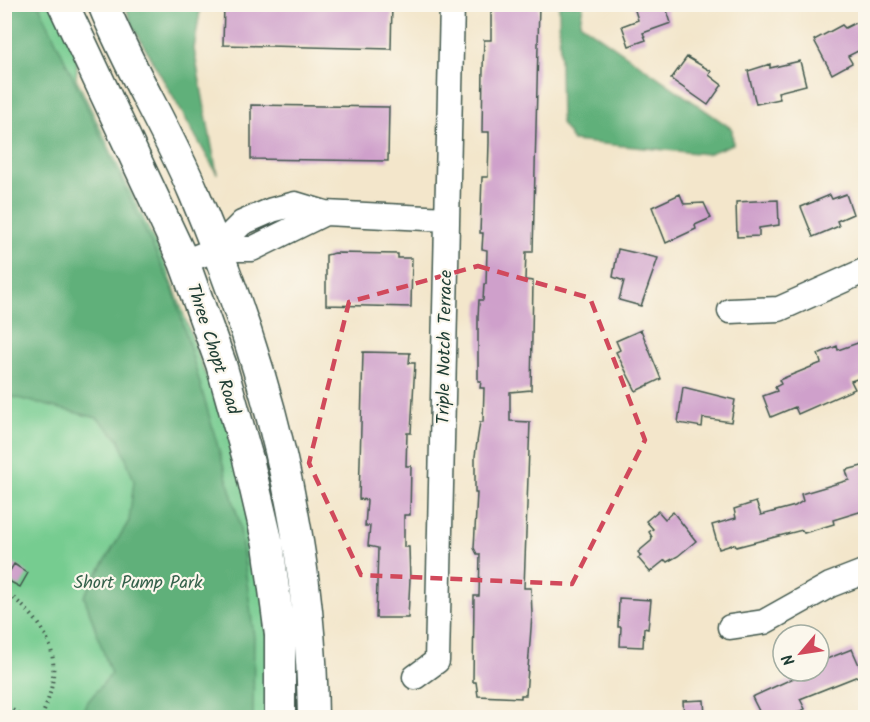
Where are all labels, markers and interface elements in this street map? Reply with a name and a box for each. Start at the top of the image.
street label: Triple Notch Terrace [430,269,461,425]
street label: Three Chopt Road [178,280,248,420]
park label: Short Pump Park [74,569,203,598]
north arrow [771,623,831,683]
text: N [776,649,803,670]

